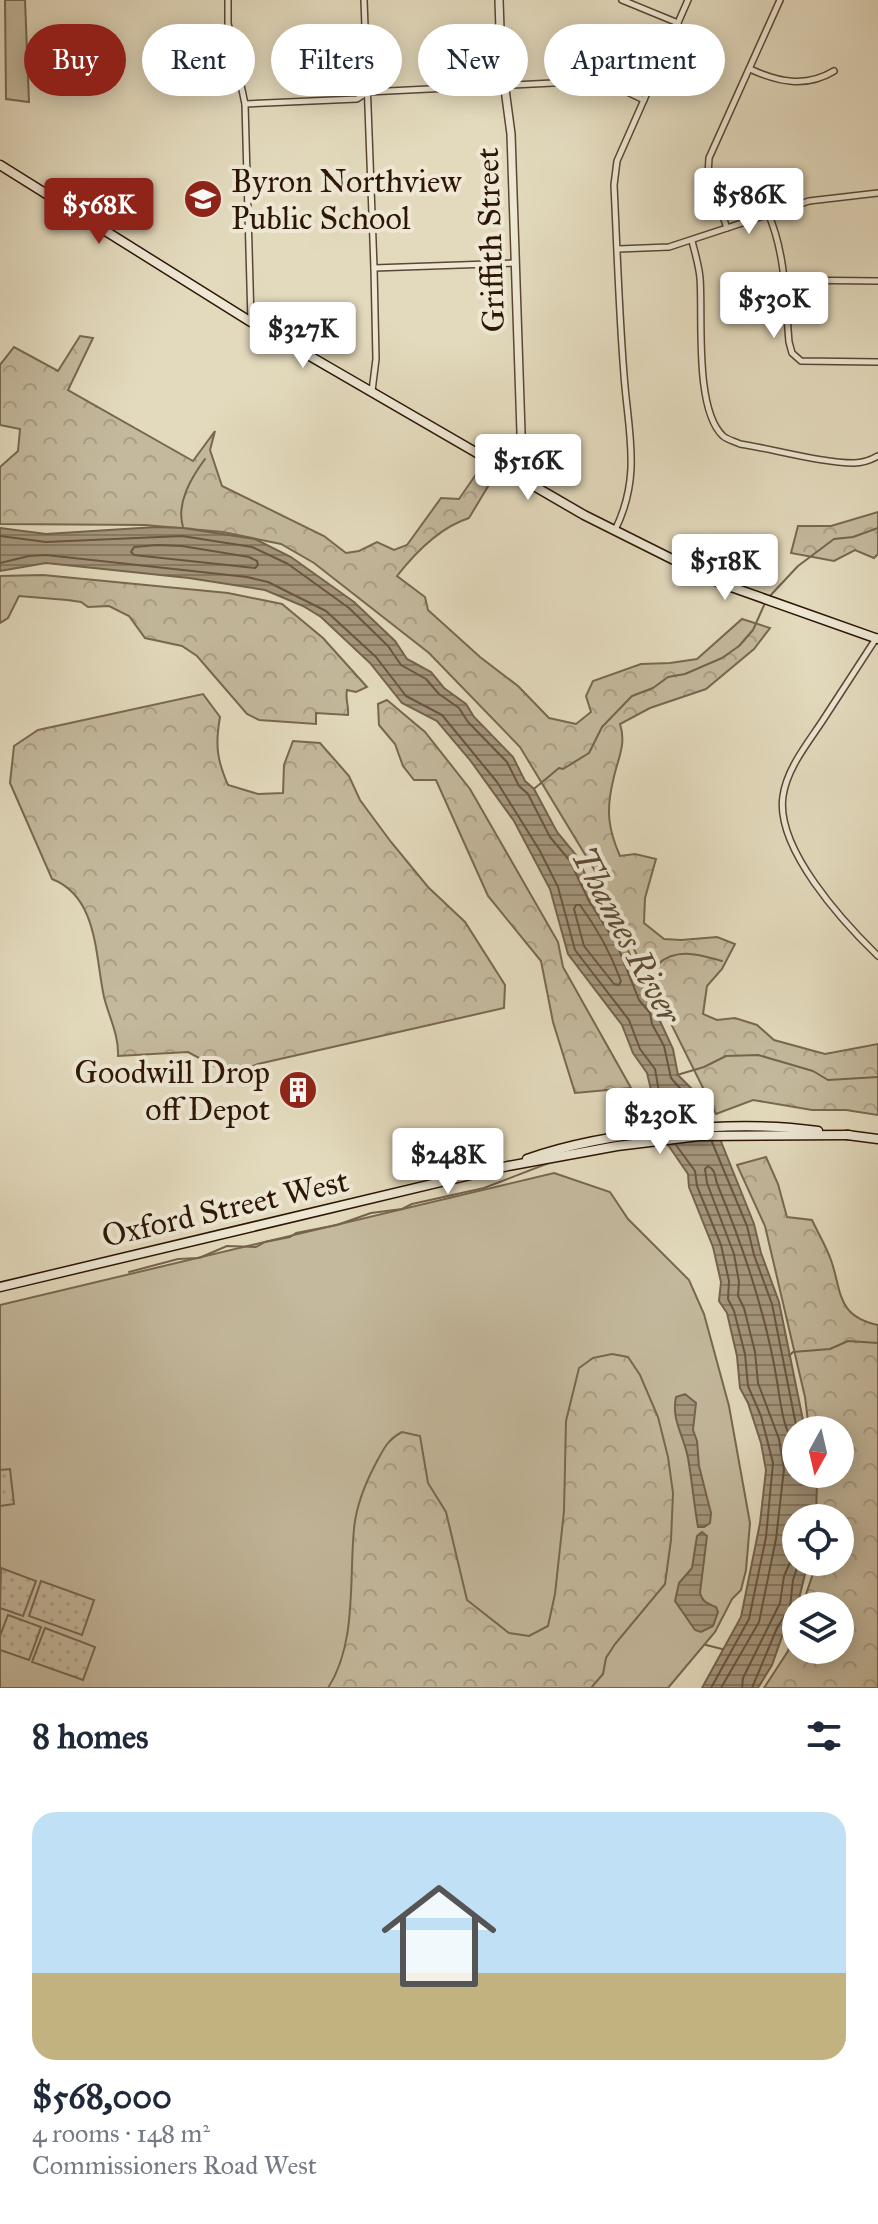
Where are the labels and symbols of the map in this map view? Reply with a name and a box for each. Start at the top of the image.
street label: Griffith Street [468,147,513,333]
place label: Byron Northview Public School [231,162,462,238]
pin: $586K [693,168,805,236]
pin: $568K [43,178,155,246]
school or university icon: Byron Northview Public School [182,178,224,220]
pin: $530K [718,272,830,340]
pin: $327K [247,302,359,370]
pin: $516K [472,434,584,502]
pin: $518K [669,534,781,602]
water label: Thames River [563,840,691,1032]
place label: Goodwill Drop off Depot [75,1053,270,1129]
building icon: Goodwill Drop off Depot [277,1069,319,1111]
pin: $230K [604,1088,716,1156]
pin: $248K [392,1128,504,1196]
street label: Oxford Street West [98,1161,352,1256]
north arrow [782,1416,854,1488]

